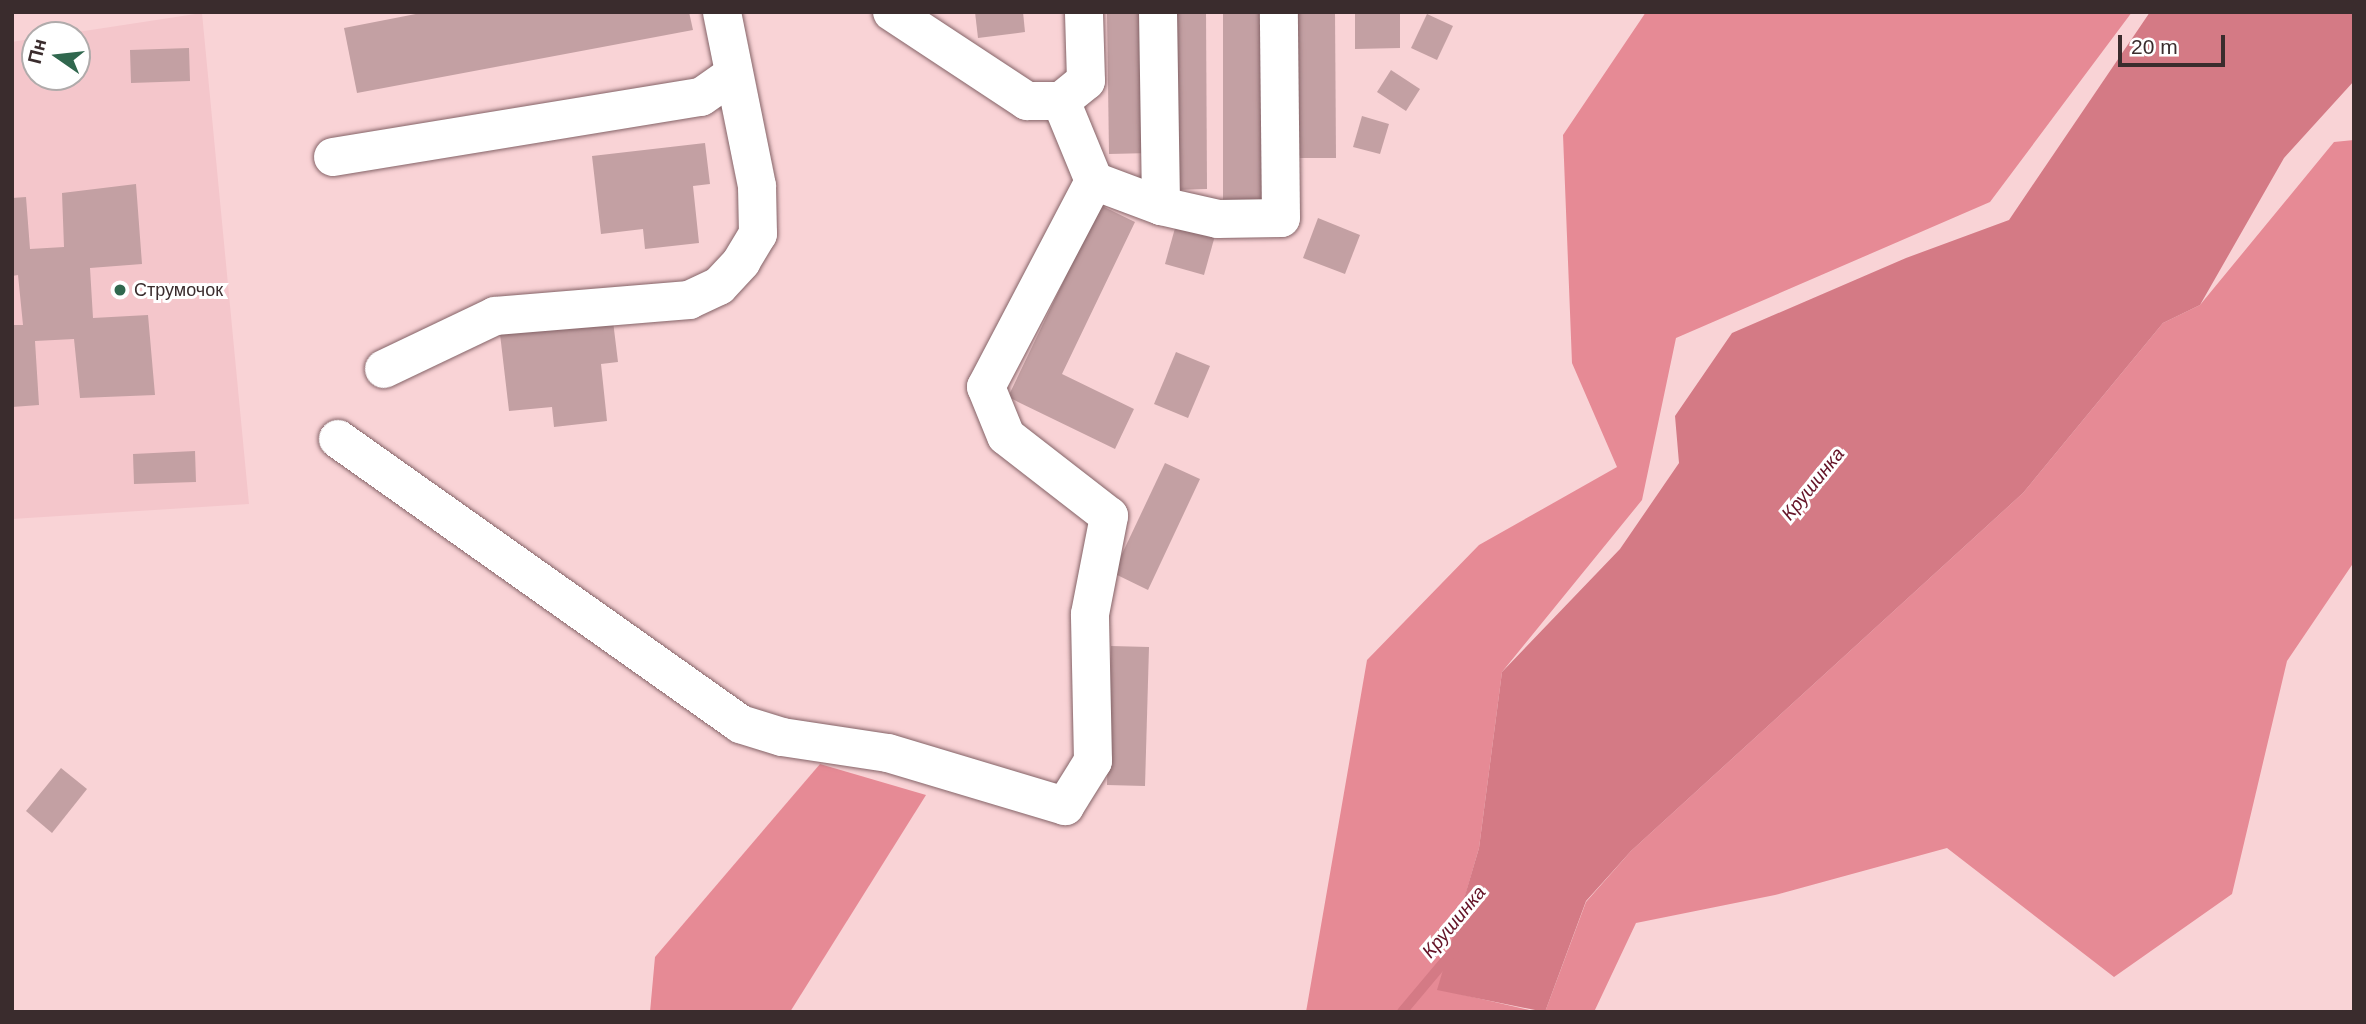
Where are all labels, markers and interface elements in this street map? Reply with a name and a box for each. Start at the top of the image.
north arrow [21,21,91,91]
scale bar [2121,21,2228,65]
text: 20 m [2131,35,2178,58]
text: Пн [24,37,50,66]
place label: Струмочок [134,279,223,301]
marker: Струмочок [112,282,128,298]
water label: Крушинка [1777,443,1849,525]
water label: Крушинка [1417,881,1491,963]

